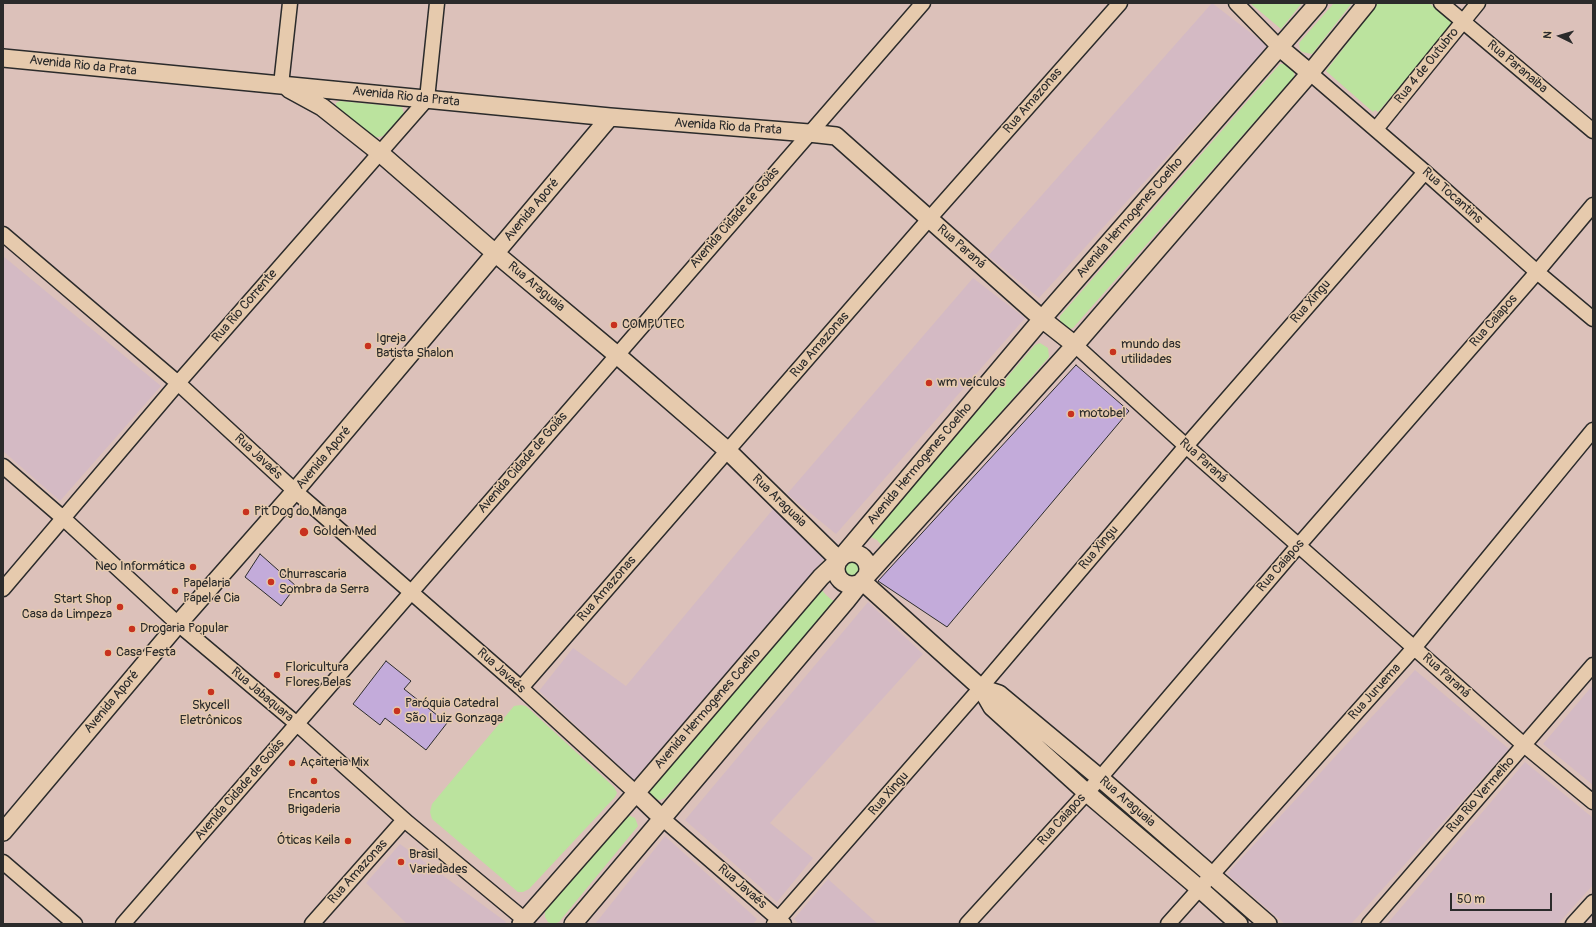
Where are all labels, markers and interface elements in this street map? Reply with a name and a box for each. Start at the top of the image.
north arrow [1540,16,1580,56]
street label: Rua 4 de Outubro [1392,25,1462,107]
text: N [1541,31,1554,39]
street label: Rua Paranaiba [1484,37,1550,97]
street label: Avenida Rio da Prata [29,53,137,79]
street label: Rua Amazonas [1000,65,1066,137]
street label: Avenida Rio da Prata [352,84,460,110]
street label: Avenida Rio da Prata [674,115,782,139]
street label: Avenida Hermogenes Coelho [1073,155,1187,281]
street label: Avenida Cidade de Goiás [687,164,783,272]
street label: Rua Tocantins [1418,165,1486,227]
street label: Avenida Aporé [501,175,563,245]
street label: Rua Paraná [933,222,989,272]
street label: Rua Araguaia [504,259,568,315]
street label: Rua Rio Corrente [209,266,281,346]
street label: Rua Xingu [1288,277,1334,327]
street label: Rua Caiapos [1467,292,1521,350]
street label: Rua Amazonas [787,309,853,381]
place label: COMPUTEC [622,317,685,333]
marker: COMPUTEC [609,320,619,330]
place label: Igreja Batista Shalon [376,331,454,362]
place label: mundo das utilidades [1121,337,1181,368]
marker: Igreja Batista Shalon [363,341,373,351]
marker: mundo das utilidades [1108,347,1118,357]
place label: wm veículos [937,375,1005,391]
marker: wm veículos [924,378,934,388]
street label: Avenida Hermogenes Coelho [864,400,976,528]
place label: motobel [1079,406,1126,422]
street label: Avenida Cidade de Goiás [475,409,571,517]
marker: motobel [1066,409,1076,419]
street label: Avenida Aporé [293,423,355,493]
street label: Rua Javaés [231,431,285,483]
street label: Rua Paraná [1176,435,1230,487]
street label: Rua Araguaia [749,471,809,531]
place label: Pit Dog do Manga [254,504,347,520]
marker: Pit Dog do Manga [241,507,251,517]
street label: Rua Xingu [1076,523,1122,573]
place label: Golden Med [313,524,377,540]
marker: Golden Med [298,526,310,538]
street label: Rua Caiapos [1254,537,1308,595]
street label: Rua Amazonas [574,553,640,625]
place label: Neo Informática [95,559,185,575]
marker: Neo Informática [188,562,198,572]
place label: Churrascaria Sombra da Serra [279,567,369,598]
place label: Papelaria Papel e Cia [183,576,240,607]
marker: Churrascaria Sombra da Serra [266,577,276,587]
marker: Papelaria Papel e Cia [170,586,180,596]
place label: Start Shop Casa da Limpeza [22,592,112,623]
marker: Start Shop Casa da Limpeza [115,602,125,612]
place label: Drogaria Popular [140,621,229,637]
marker: Drogaria Popular [127,624,137,634]
place label: Casa Festa [116,645,176,661]
street label: Rua Javaés [474,645,528,697]
street label: Avenida Hermogenes Coelho [651,646,765,772]
marker: Casa Festa [103,648,113,658]
street label: Rua Paraná [1419,650,1473,702]
place label: Floricultura Flores Belas [285,660,351,691]
street label: Rua Juruema [1346,660,1404,724]
street label: Rua Jabaquara [227,664,297,726]
street label: Avenida Aporé [81,667,143,737]
marker: Floricultura Flores Belas [272,670,282,680]
marker: Skycell Eletrônicos [206,687,216,697]
place label: Paróquia Catedral São Luiz Gonzaga [405,696,503,727]
place label: Skycell Eletrônicos [180,698,242,729]
marker: Paróquia Catedral São Luiz Gonzaga [392,706,402,716]
street label: Avenida Cidade de Goiás [192,736,288,844]
street label: Rua Rio Vermelho [1444,754,1518,836]
place label: Açaiteria Mix [300,755,369,771]
marker: Açaiteria Mix [287,758,297,768]
street label: Rua Xingu [866,769,912,819]
street label: Rua Araguaia [1096,773,1158,831]
marker: Encantos Brigaderia [309,776,319,786]
place label: Encantos Brigaderia [288,787,340,818]
street label: Rua Caiapos [1035,791,1089,849]
place label: Óticas Keila [277,833,340,849]
street label: Rua Amazonas [325,836,391,908]
marker: Óticas Keila [343,836,353,846]
place label: Brasil Variedades [409,847,467,878]
marker: Brasil Variedades [396,857,406,867]
street label: Rua Javaés [714,861,770,913]
scale bar [1452,885,1554,911]
text: 50 m [1457,892,1485,907]

